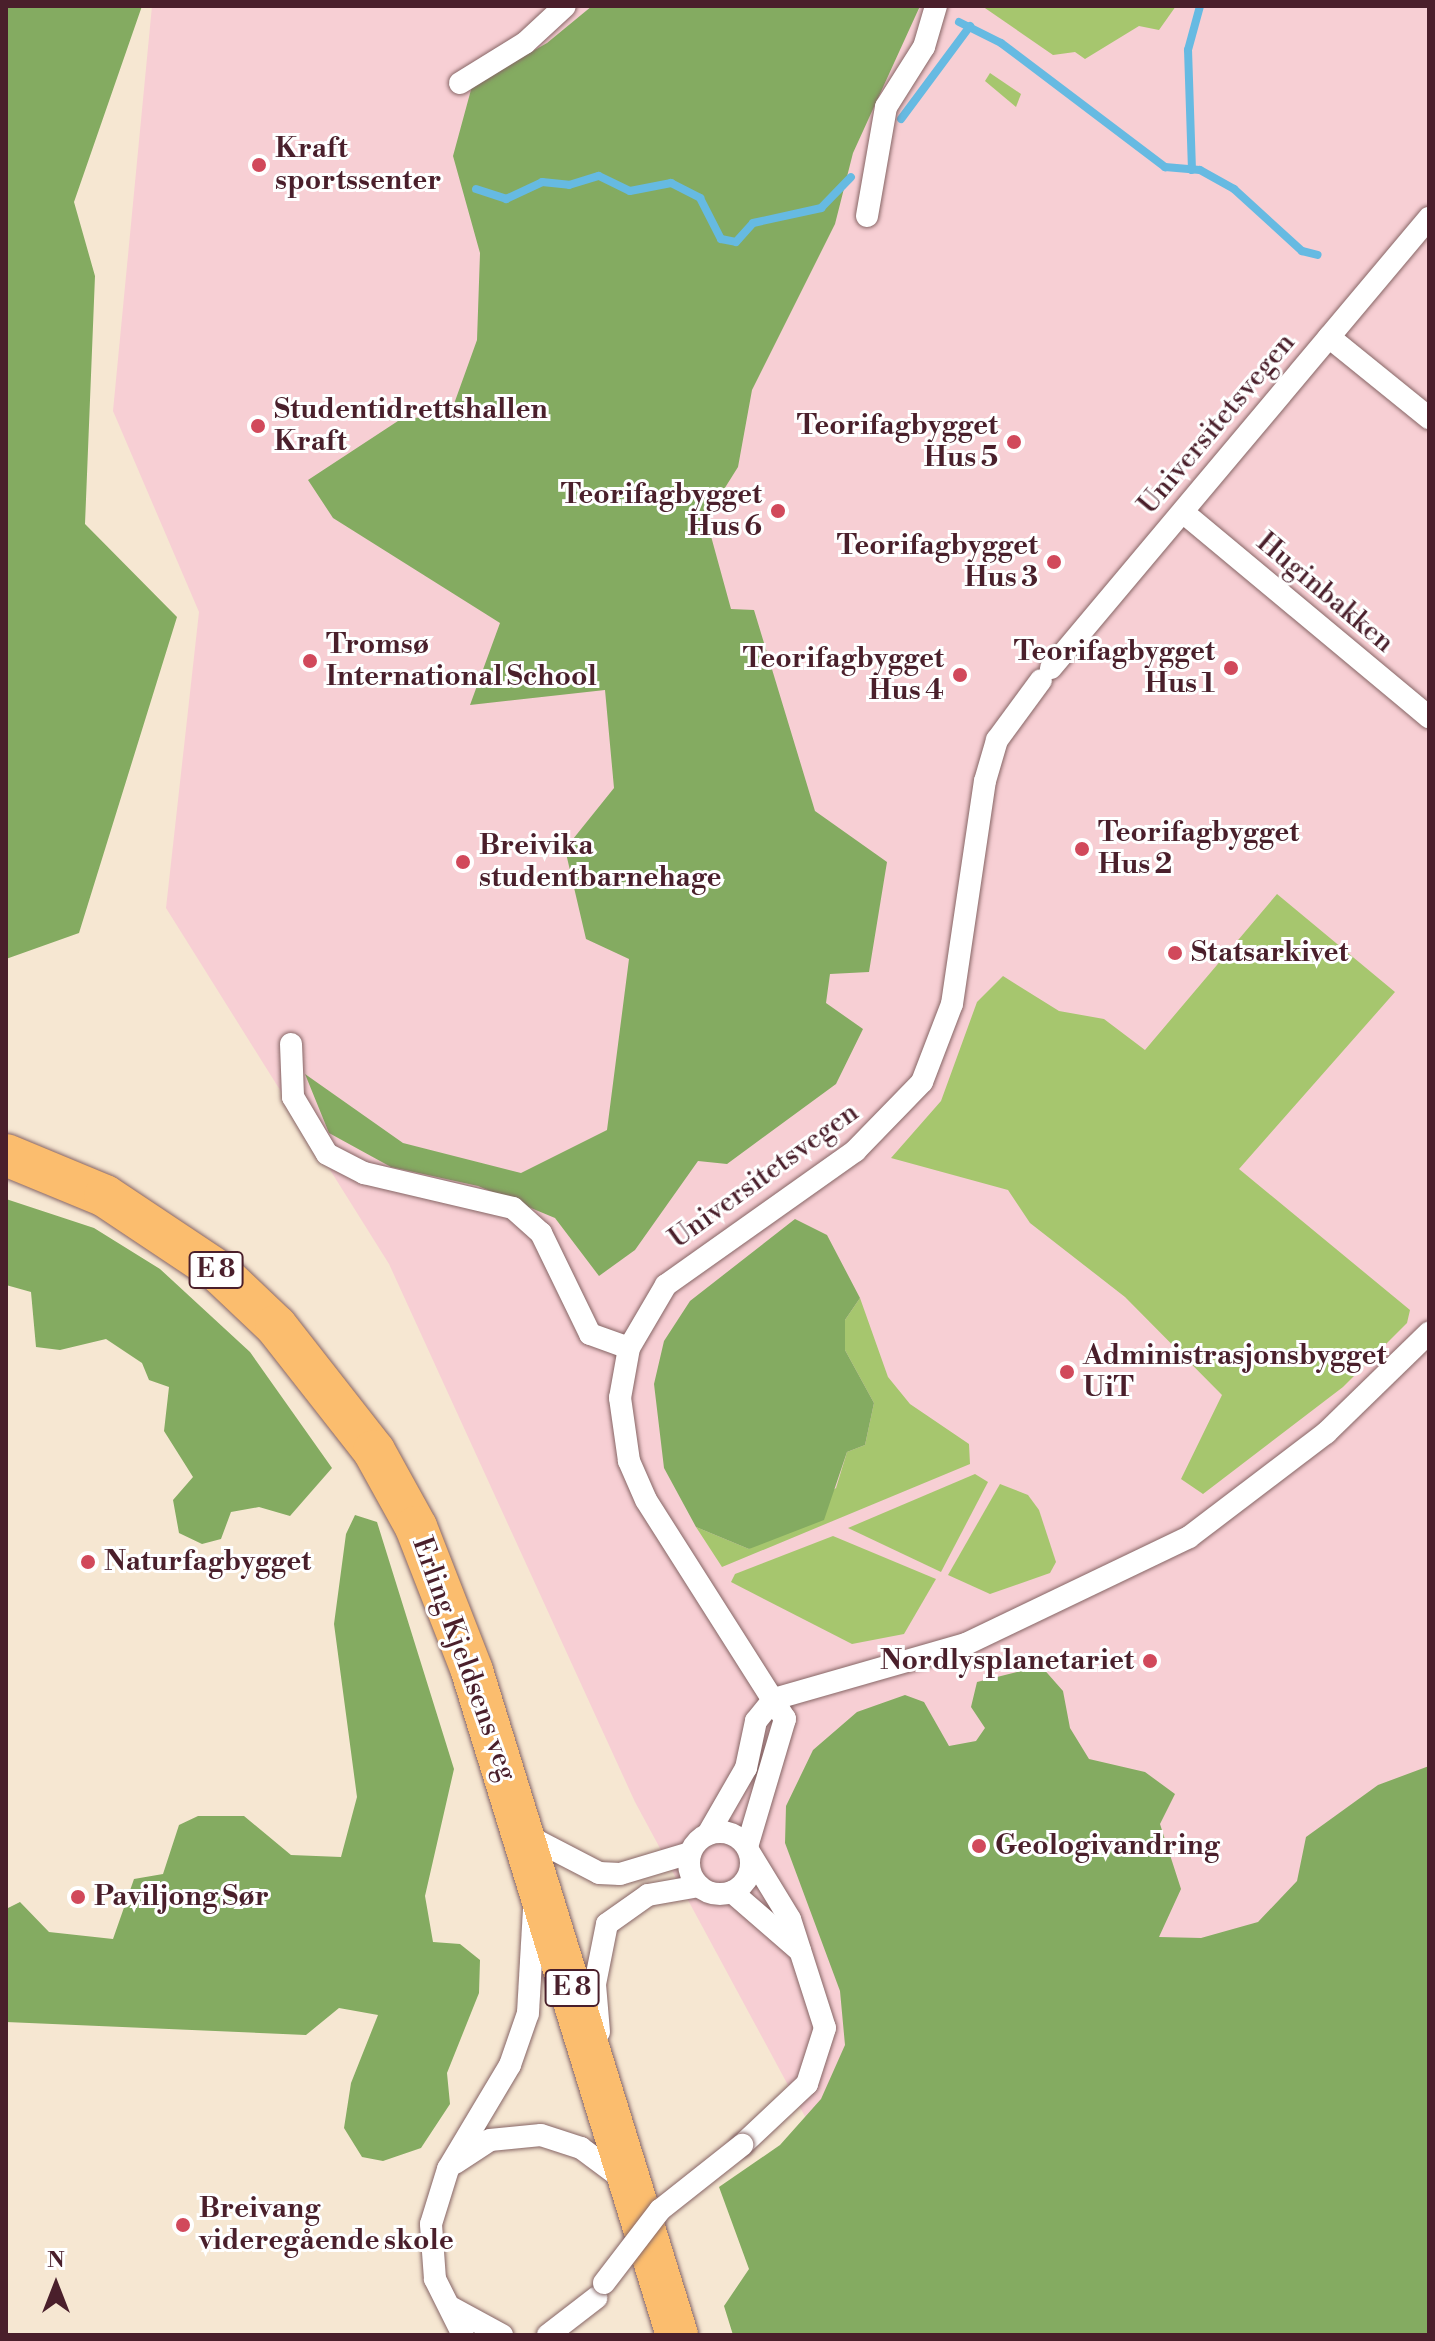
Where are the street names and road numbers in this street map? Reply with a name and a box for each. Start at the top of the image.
street label: Universitetsvegen [1131,327,1303,521]
street label: Huginbakken [1250,526,1400,660]
street label: Universitetsvegen [663,1096,865,1256]
road number: E 8 [188,1248,244,1292]
street label: Erling Kjeldsens veg [404,1533,524,1785]
road number: E 8 [544,1966,600,2010]

